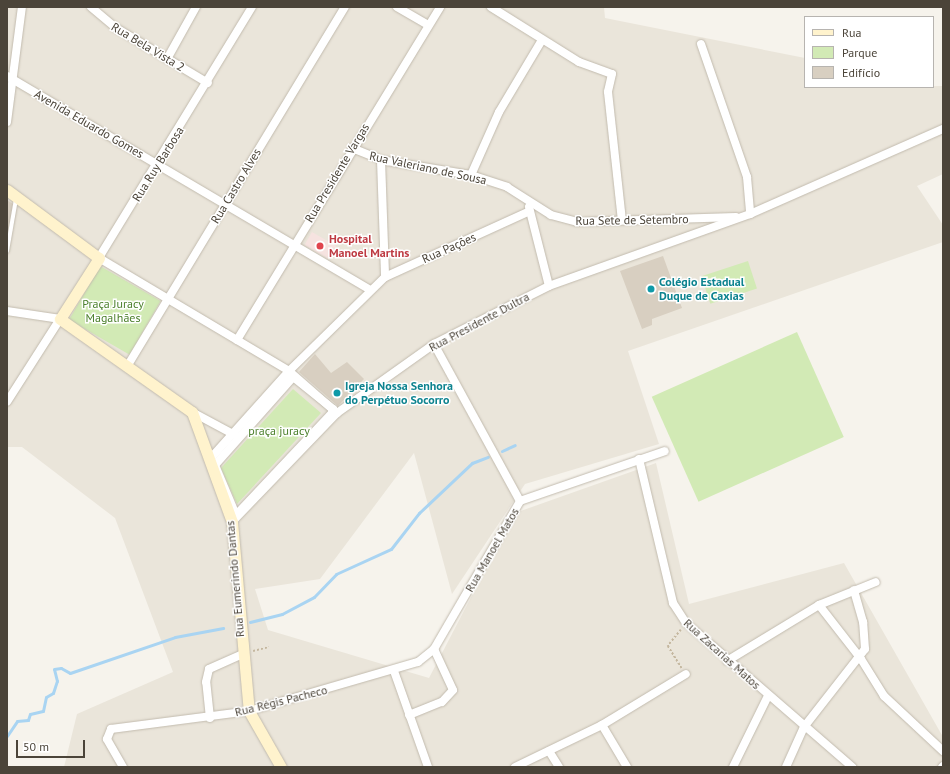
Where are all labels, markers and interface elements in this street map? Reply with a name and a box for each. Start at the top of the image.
legend [804,16,934,88]
street label: Rua Bela Vista 2 [109,19,187,75]
text: Rua [842,25,861,40]
text: Parque [842,45,877,60]
text: Edifício [842,65,880,80]
street label: Avenida Eduardo Gomes [32,87,146,161]
street label: Rua Presidente Vargas [302,121,372,225]
street label: Rua Ruy Barbosa [129,124,187,204]
street label: Rua Castro Alves [208,146,264,226]
street label: Rua Valeriano de Sousa [368,148,488,188]
street label: Rua Sete de Setembro [575,212,689,228]
street label: Rua Pações [420,230,478,266]
place label: Hospital Manoel Martins [329,232,409,260]
marker: Hospital Manoel Martins [314,240,326,252]
place label: Colégio Estadual Duque de Caxias [659,275,744,303]
marker: Colégio Estadual Duque de Caxias [646,284,656,294]
street label: Rua Presidente Dultra [426,289,532,355]
park label: Praça Juracy Magalhães [82,297,144,325]
place label: Igreja Nossa Senhora do Perpétuo Socorro [345,379,453,407]
marker: Igreja Nossa Senhora do Perpétuo Socorro [332,388,342,398]
park label: praça juracy [248,424,310,438]
street label: Rua Manoel Matos [462,505,522,595]
street label: Rua Eumerindo Dantas [223,520,247,638]
street label: Rua Zacarias Matos [681,616,763,692]
street label: Rua Régis Pacheco [233,683,329,719]
scale bar [18,732,87,758]
text: 50 m [23,739,49,754]

